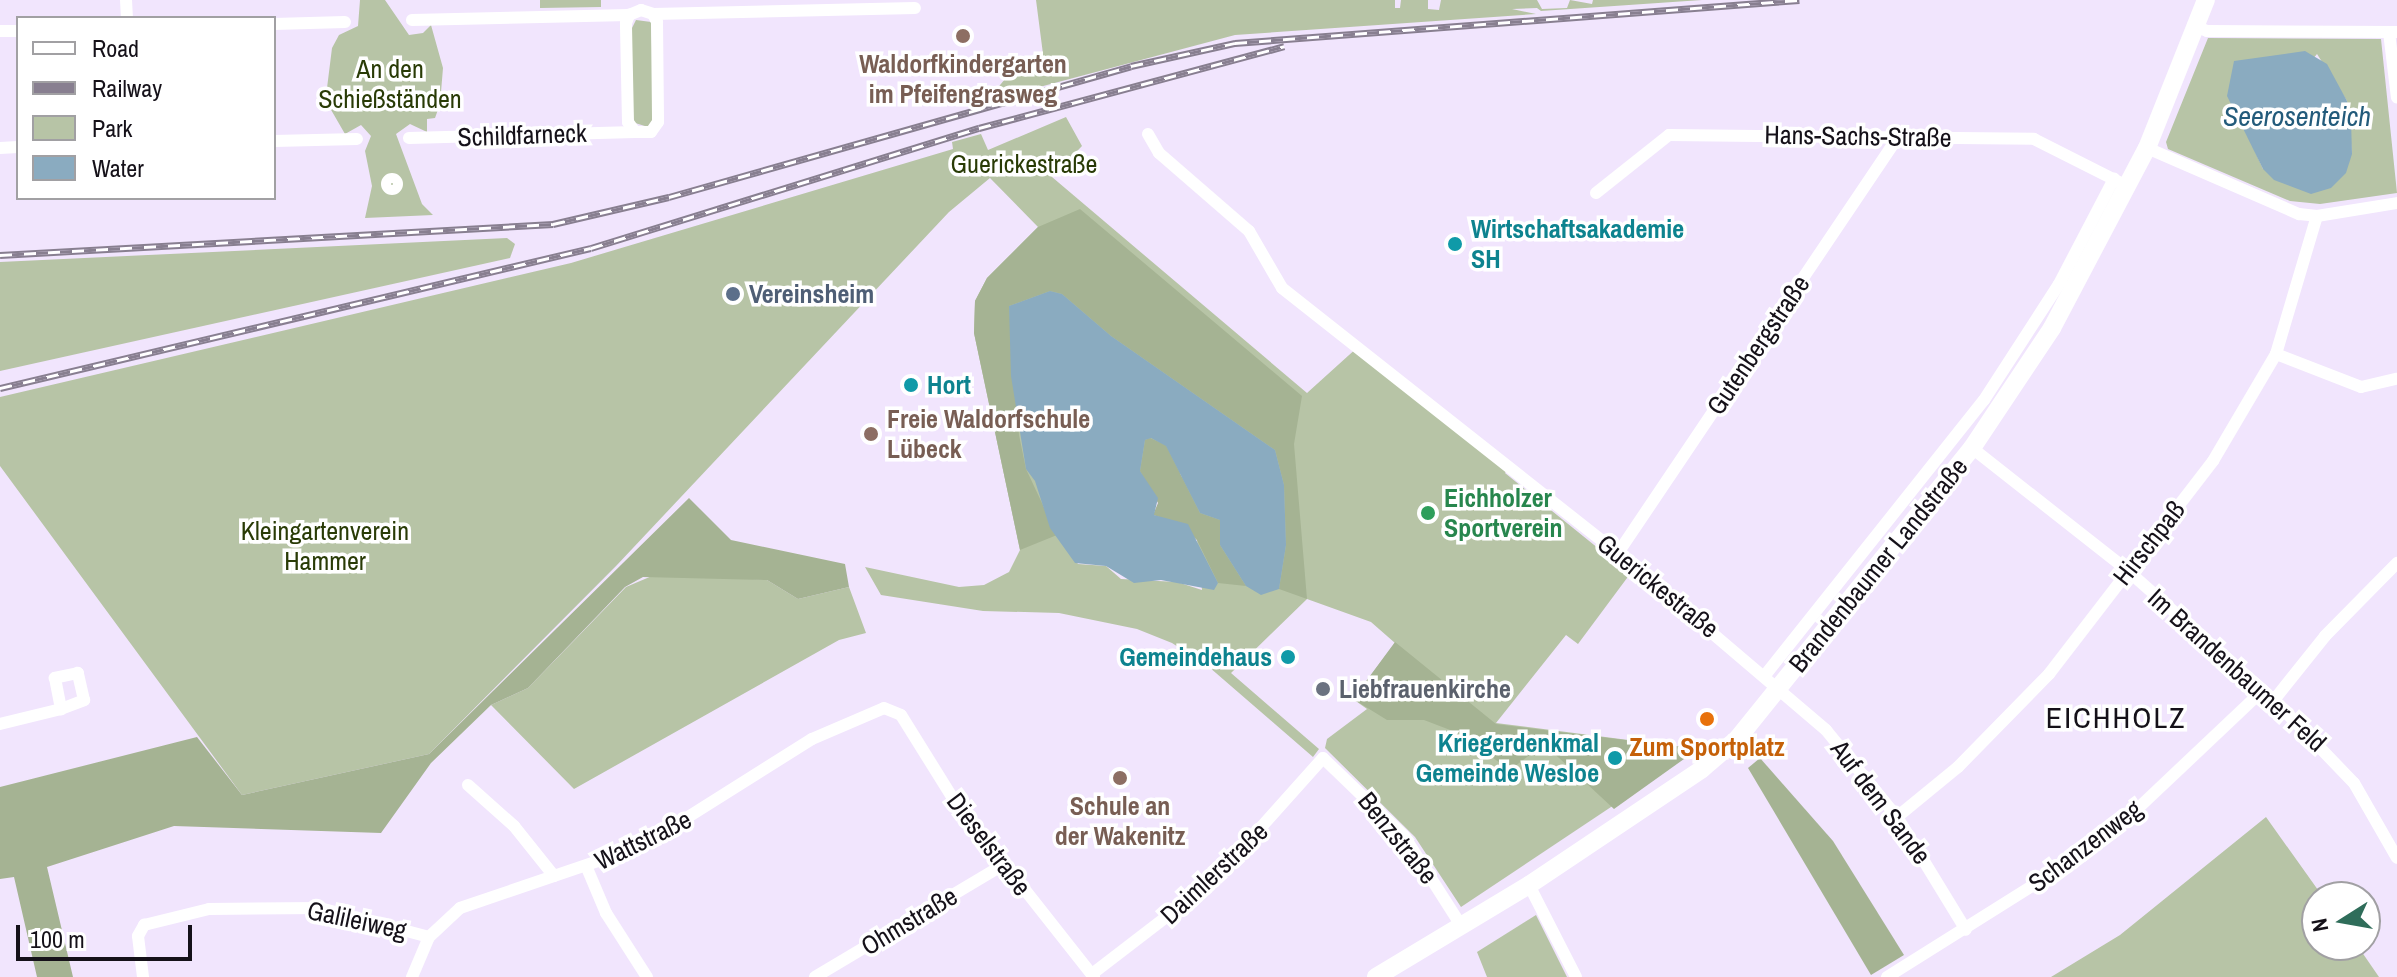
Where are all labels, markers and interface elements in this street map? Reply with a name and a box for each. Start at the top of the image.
legend [16,16,276,200]
marker: Waldorfkindergarten im Pfeifengrasweg [954,27,972,45]
text: Road [92,32,139,64]
place label: Waldorfkindergarten im Pfeifengrasweg [859,48,1067,110]
park label: An den Schießständen [318,53,462,114]
text: Railway [92,72,162,104]
water label: Seerosenteich [2223,99,2371,133]
text: Park [92,112,132,144]
street label: Schildfarneck [457,117,587,153]
street label: Hans-Sachs-Straße [1764,119,1952,153]
park label: Guerickestraße [951,148,1097,180]
text: Water [92,152,144,184]
place label: Wirtschaftsakademie SH [1471,213,1684,274]
marker: Wirtschaftsakademie SH [1446,235,1464,253]
street label: Gutenbergstraße [1700,269,1816,421]
place label: Vereinsheim [749,278,874,310]
marker: Vereinsheim [724,285,742,303]
place label: Hort [927,369,971,401]
marker: Hort [902,376,920,394]
place label: Freie Waldorfschule Lübeck [887,403,1090,464]
marker: Freie Waldorfschule Lübeck [862,425,880,443]
street label: Brandenbaumer Landstraße [1782,452,1974,678]
place label: Eichholzer Sportverein [1444,482,1562,544]
street label: Hirschpaß [2106,495,2192,591]
marker: Eichholzer Sportverein [1419,504,1437,522]
park label: Kleingartenverein Hammer [241,515,409,576]
street label: Guerickestraße [1591,528,1725,644]
street label: Im Brandenbaumer Feld [2142,582,2332,758]
place label: Gemeindehaus [1119,641,1272,673]
marker: Gemeindehaus [1279,648,1297,666]
place label: Liebfrauenkirche [1339,673,1511,705]
marker: Liebfrauenkirche [1314,680,1332,698]
district label: EICHHOLZ [2046,699,2186,735]
marker: Zum Sportplatz [1698,710,1716,728]
place label: Kriegerdenkmal Gemeinde Wesloe [1416,727,1599,788]
place label: Zum Sportplatz [1629,731,1785,763]
street label: Auf dem Sande [1824,734,1938,870]
marker: Kriegerdenkmal Gemeinde Wesloe [1606,749,1624,767]
marker: Schule an der Wakenitz [1111,769,1129,787]
street label: Dieselstraße [940,786,1038,902]
street label: Benzstraße [1352,786,1444,890]
place label: Schule an der Wakenitz [1055,790,1185,852]
street label: Schanzenweg [2022,793,2148,899]
street label: Wattstraße [590,803,696,877]
street label: Daimlerstraße [1154,816,1274,930]
street label: Ohmstraße [855,880,963,962]
north arrow [2301,881,2381,961]
street label: Galileiweg [304,894,410,946]
scale bar [20,909,196,959]
text: N [2303,916,2335,934]
text: 100 m [30,923,85,955]

